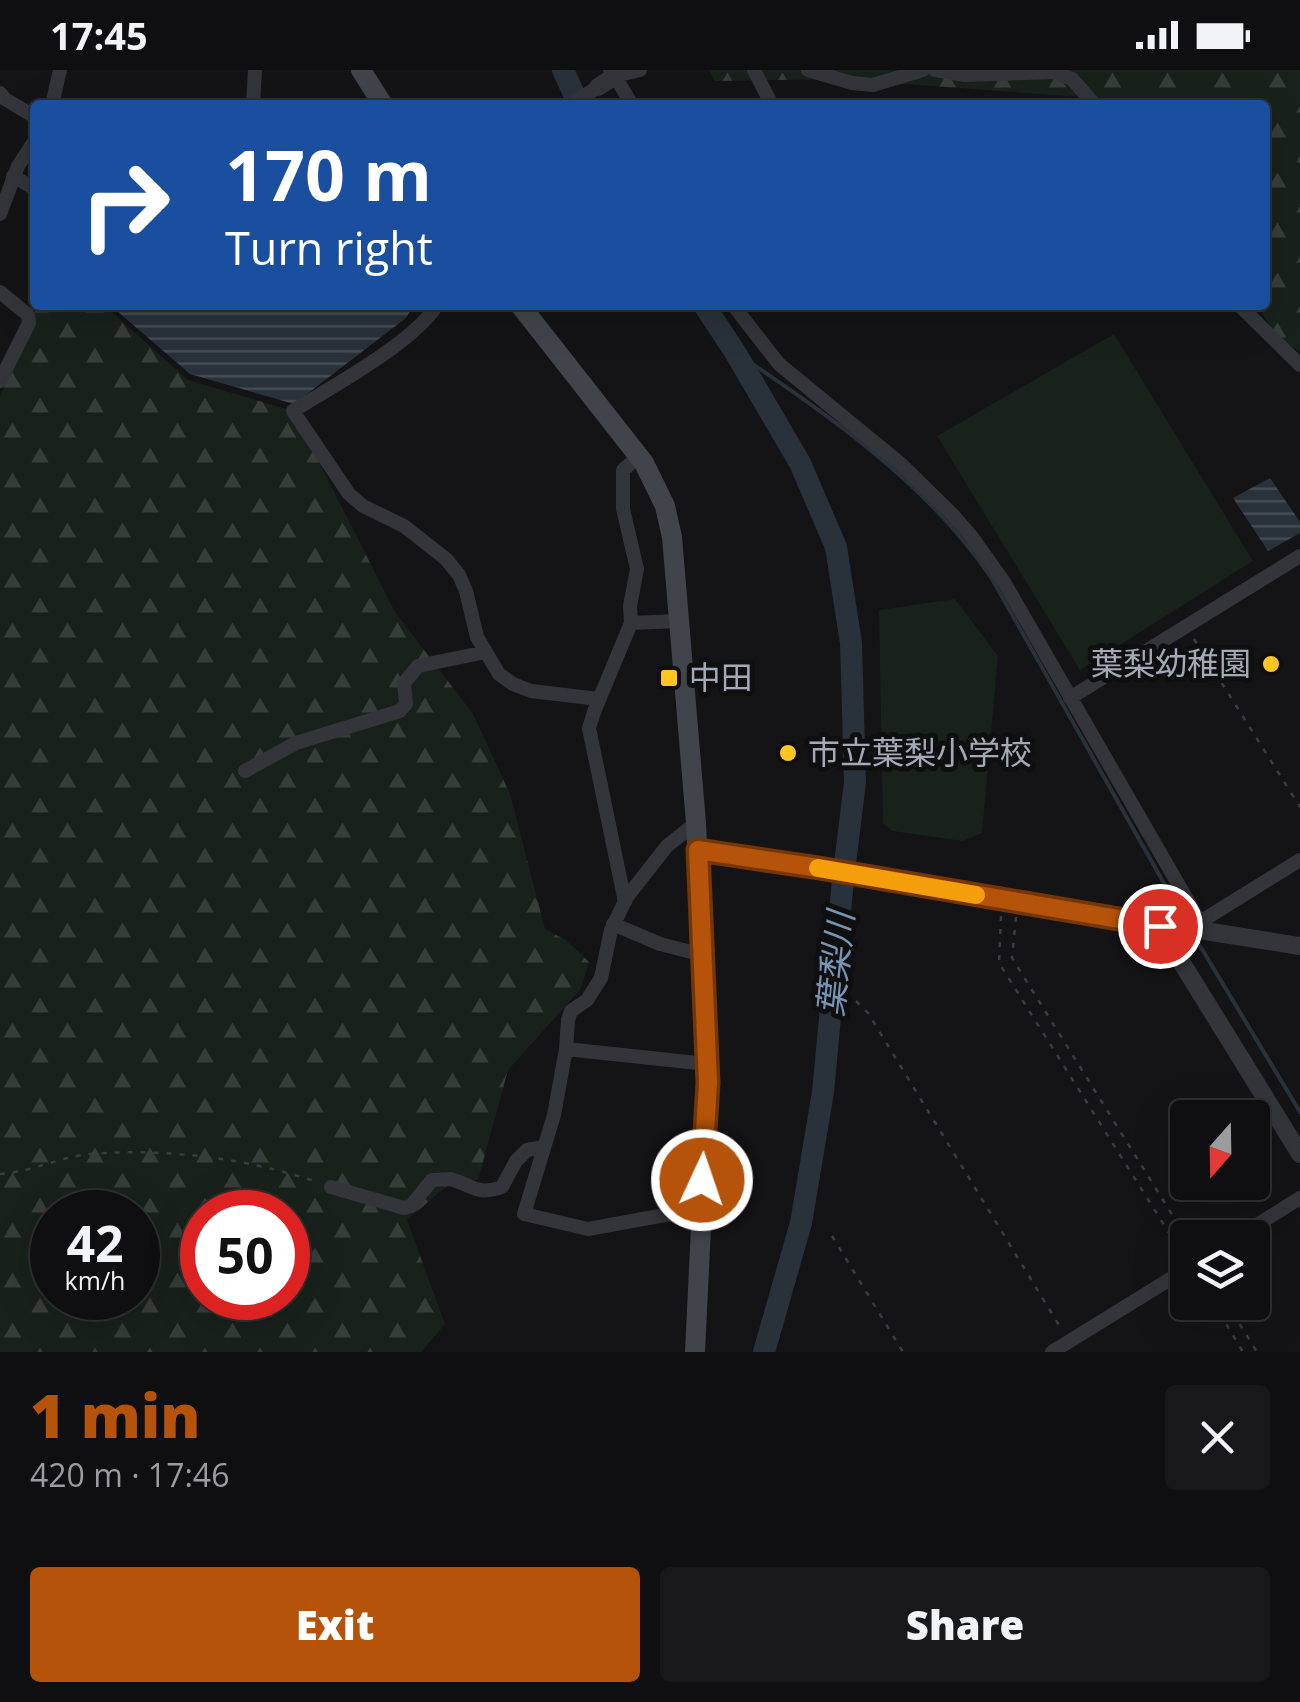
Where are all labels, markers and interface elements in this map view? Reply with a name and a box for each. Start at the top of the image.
text: 17:45 [50,9,148,61]
text: 170 m [225,126,432,222]
icon: right [60,140,190,270]
text: Turn right [225,217,433,278]
place label: 葉梨幼稚園 [1091,641,1251,684]
marker: 葉梨幼稚園 [1260,653,1282,675]
place label: 中田 [689,655,753,698]
marker: 中田 [658,667,680,689]
place label: 市立葉梨小学校 [808,730,1032,773]
marker: 市立葉梨小学校 [777,742,799,764]
pin [1118,884,1203,969]
icon: arrive [1133,899,1188,954]
water label: 葉梨川 [806,905,864,1019]
north arrow [1170,1100,1270,1200]
map controls [1170,1100,1270,1320]
position arrow [650,1128,754,1232]
speed limit sign: 50 [180,1190,310,1320]
text: 42 [66,1209,124,1277]
button: layers [1170,1220,1270,1320]
text: km/h [65,1263,125,1297]
text: 1 min [30,1374,200,1456]
button: close [1165,1385,1270,1490]
text: 420 m · 17:46 [30,1453,229,1496]
button: Exit [30,1567,640,1682]
button: Share [660,1567,1270,1682]

